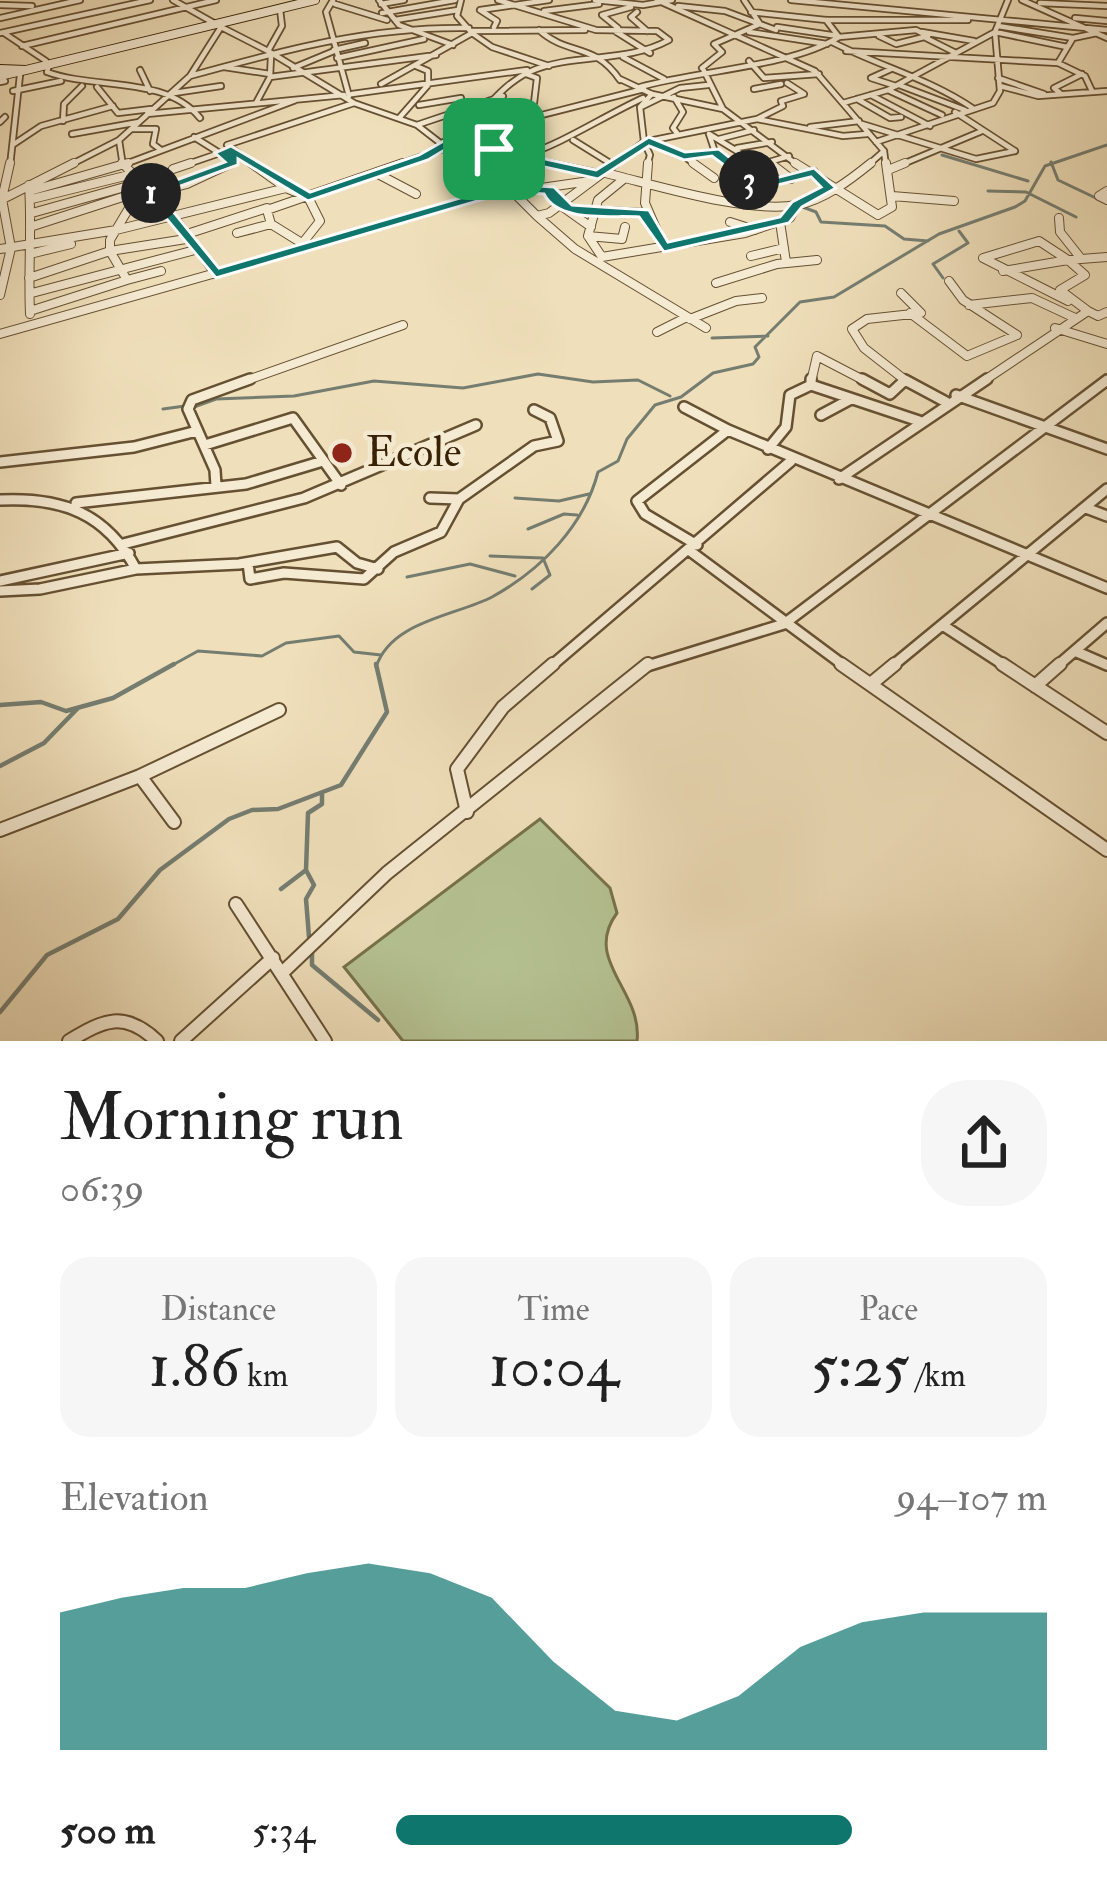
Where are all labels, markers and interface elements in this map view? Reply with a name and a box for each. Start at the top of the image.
pin [443,98,545,200]
icon: arrive [461,116,527,182]
pin: 3 [719,150,779,210]
text: 3 [743,159,755,200]
pin: 1 [121,163,181,223]
text: 1 [145,172,157,213]
place label: Ecole [366,427,461,479]
marker: Ecole [329,440,355,466]
text: Morning run [60,1077,404,1160]
button: share [921,1080,1047,1206]
text: 06:39 [60,1164,144,1213]
text: Distance [161,1289,276,1330]
text: Time [517,1289,590,1330]
text: Pace [859,1289,918,1330]
text: 1.86 [149,1330,240,1405]
text: 10:04 [489,1330,618,1405]
text: 5:25 [811,1330,909,1405]
text: km [240,1355,288,1396]
text: /km [909,1355,966,1396]
text: Elevation [60,1473,209,1522]
text: 94–107 m [896,1473,1047,1522]
text: 500 m [60,1806,155,1855]
text: 5:34 [252,1806,315,1855]

